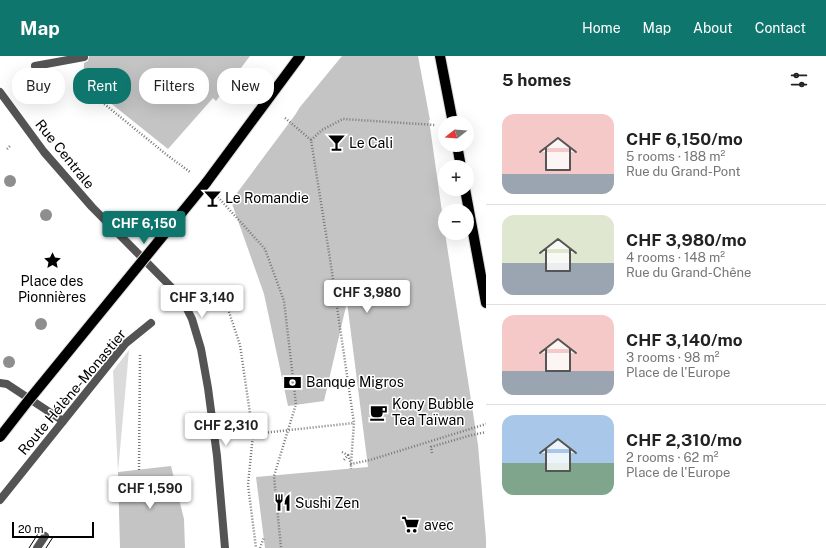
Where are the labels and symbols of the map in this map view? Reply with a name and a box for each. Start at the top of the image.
street label: Rue Centrale [32,116,98,192]
north arrow [438,116,474,152]
bar icon: Le Cali [326,133,346,153]
place label: Le Cali [349,135,393,151]
bar icon: Le Romandie [202,188,222,208]
place label: Le Romandie [225,190,309,206]
pin: CHF 6,150 [98,211,190,245]
place icon: Place des Pionnières [42,251,62,271]
place label: Place des Pionnières [18,273,86,305]
pin: CHF 3,980 [321,280,413,314]
pin: CHF 3,140 [156,285,248,319]
street label: Route Hélène-Monastier [15,326,129,458]
bank icon: Banque Migros [283,372,303,392]
place label: Banque Migros [306,374,404,390]
place label: Kony Bubble Tea Taïwan [392,396,474,428]
cafe icon: Kony Bubble Tea Taïwan [369,402,389,422]
pin: CHF 2,310 [180,413,272,447]
pin: CHF 1,590 [104,476,196,510]
restaurant icon: Sushi Zen [272,493,292,513]
place label: Sushi Zen [295,495,359,511]
supermarket icon: avec [401,515,421,535]
place label: avec [424,517,454,533]
scale bar [12,520,94,539]

